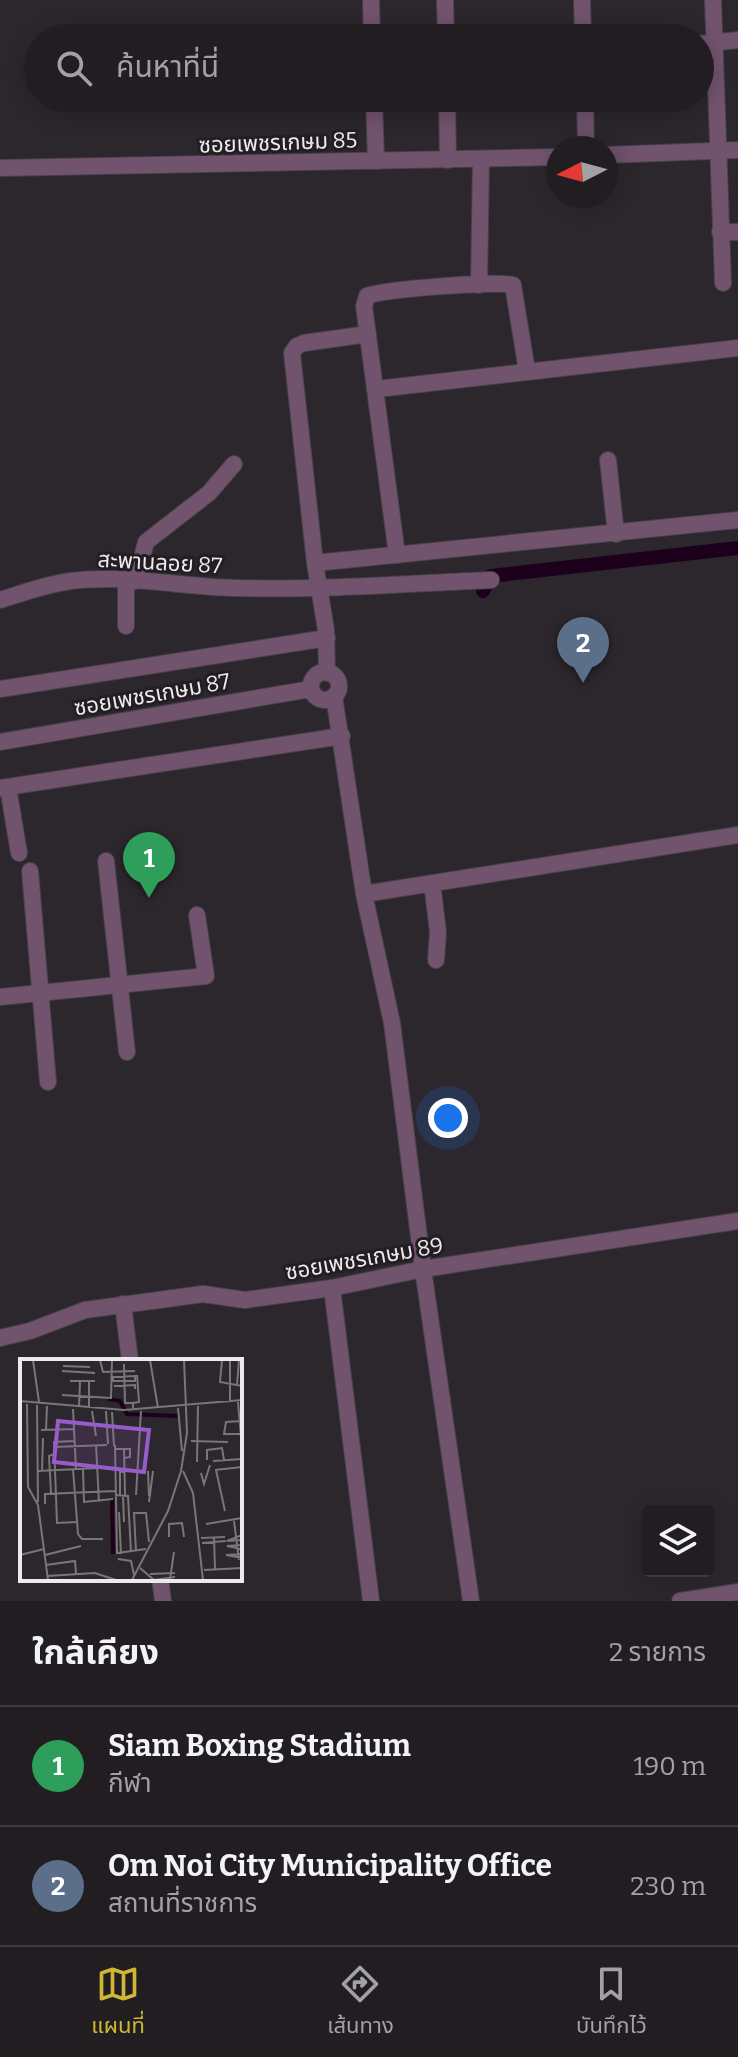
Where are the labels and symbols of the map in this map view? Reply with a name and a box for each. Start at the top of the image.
street label: ซอยเพชรเกษม 85 [198,126,358,159]
north arrow [546,136,618,208]
street label: สะพานลอย 87 [97,546,223,579]
pin: 2 [557,617,609,683]
street label: ซอยเพชรเกษม 87 [72,667,232,722]
pin: 1 [123,832,175,898]
your location [428,1098,468,1138]
street label: ซอยเพชรเกษม 89 [283,1231,445,1286]
inset map [20,1359,242,1581]

